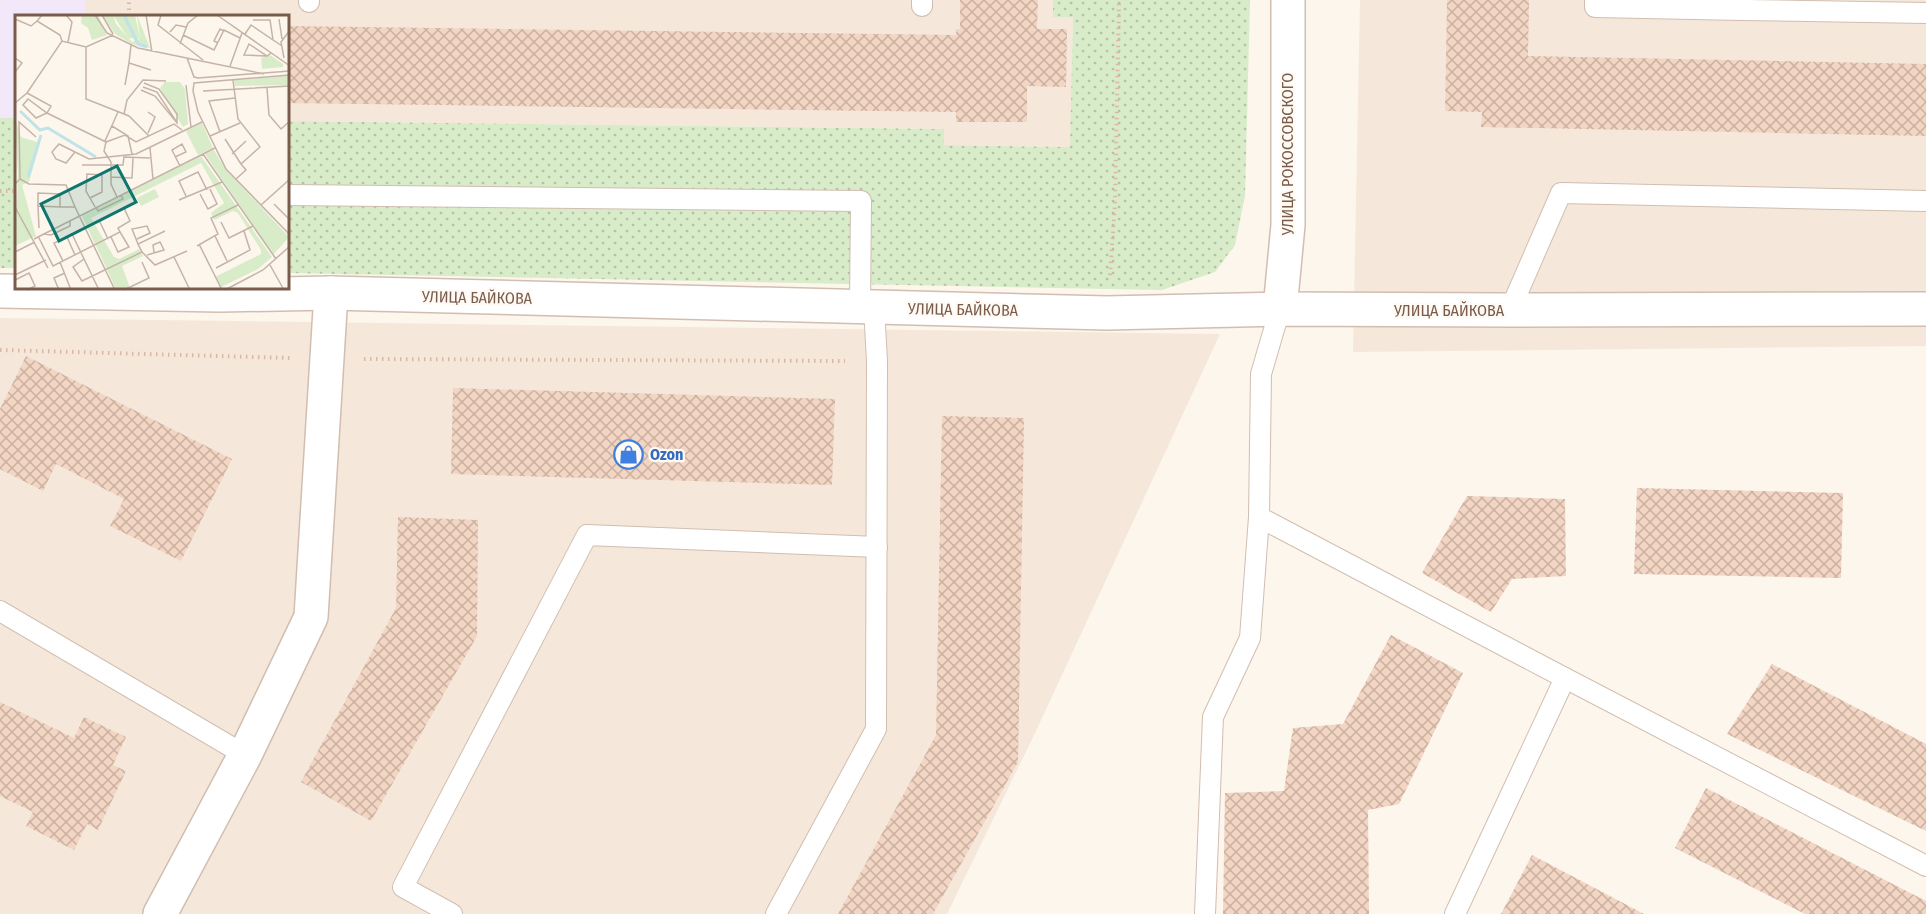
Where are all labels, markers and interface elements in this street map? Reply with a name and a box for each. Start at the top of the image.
inset map [15,15,290,290]
street label: УЛИЦА РОКОССОВСКОГО [1278,73,1297,236]
street label: УЛИЦА БАЙКОВА [421,287,533,308]
street label: УЛИЦА БАЙКОВА [907,299,1019,320]
street label: УЛИЦА БАЙКОВА [1393,301,1505,320]
shop icon: Ozon [613,438,645,470]
place label: Ozon [650,445,683,464]

